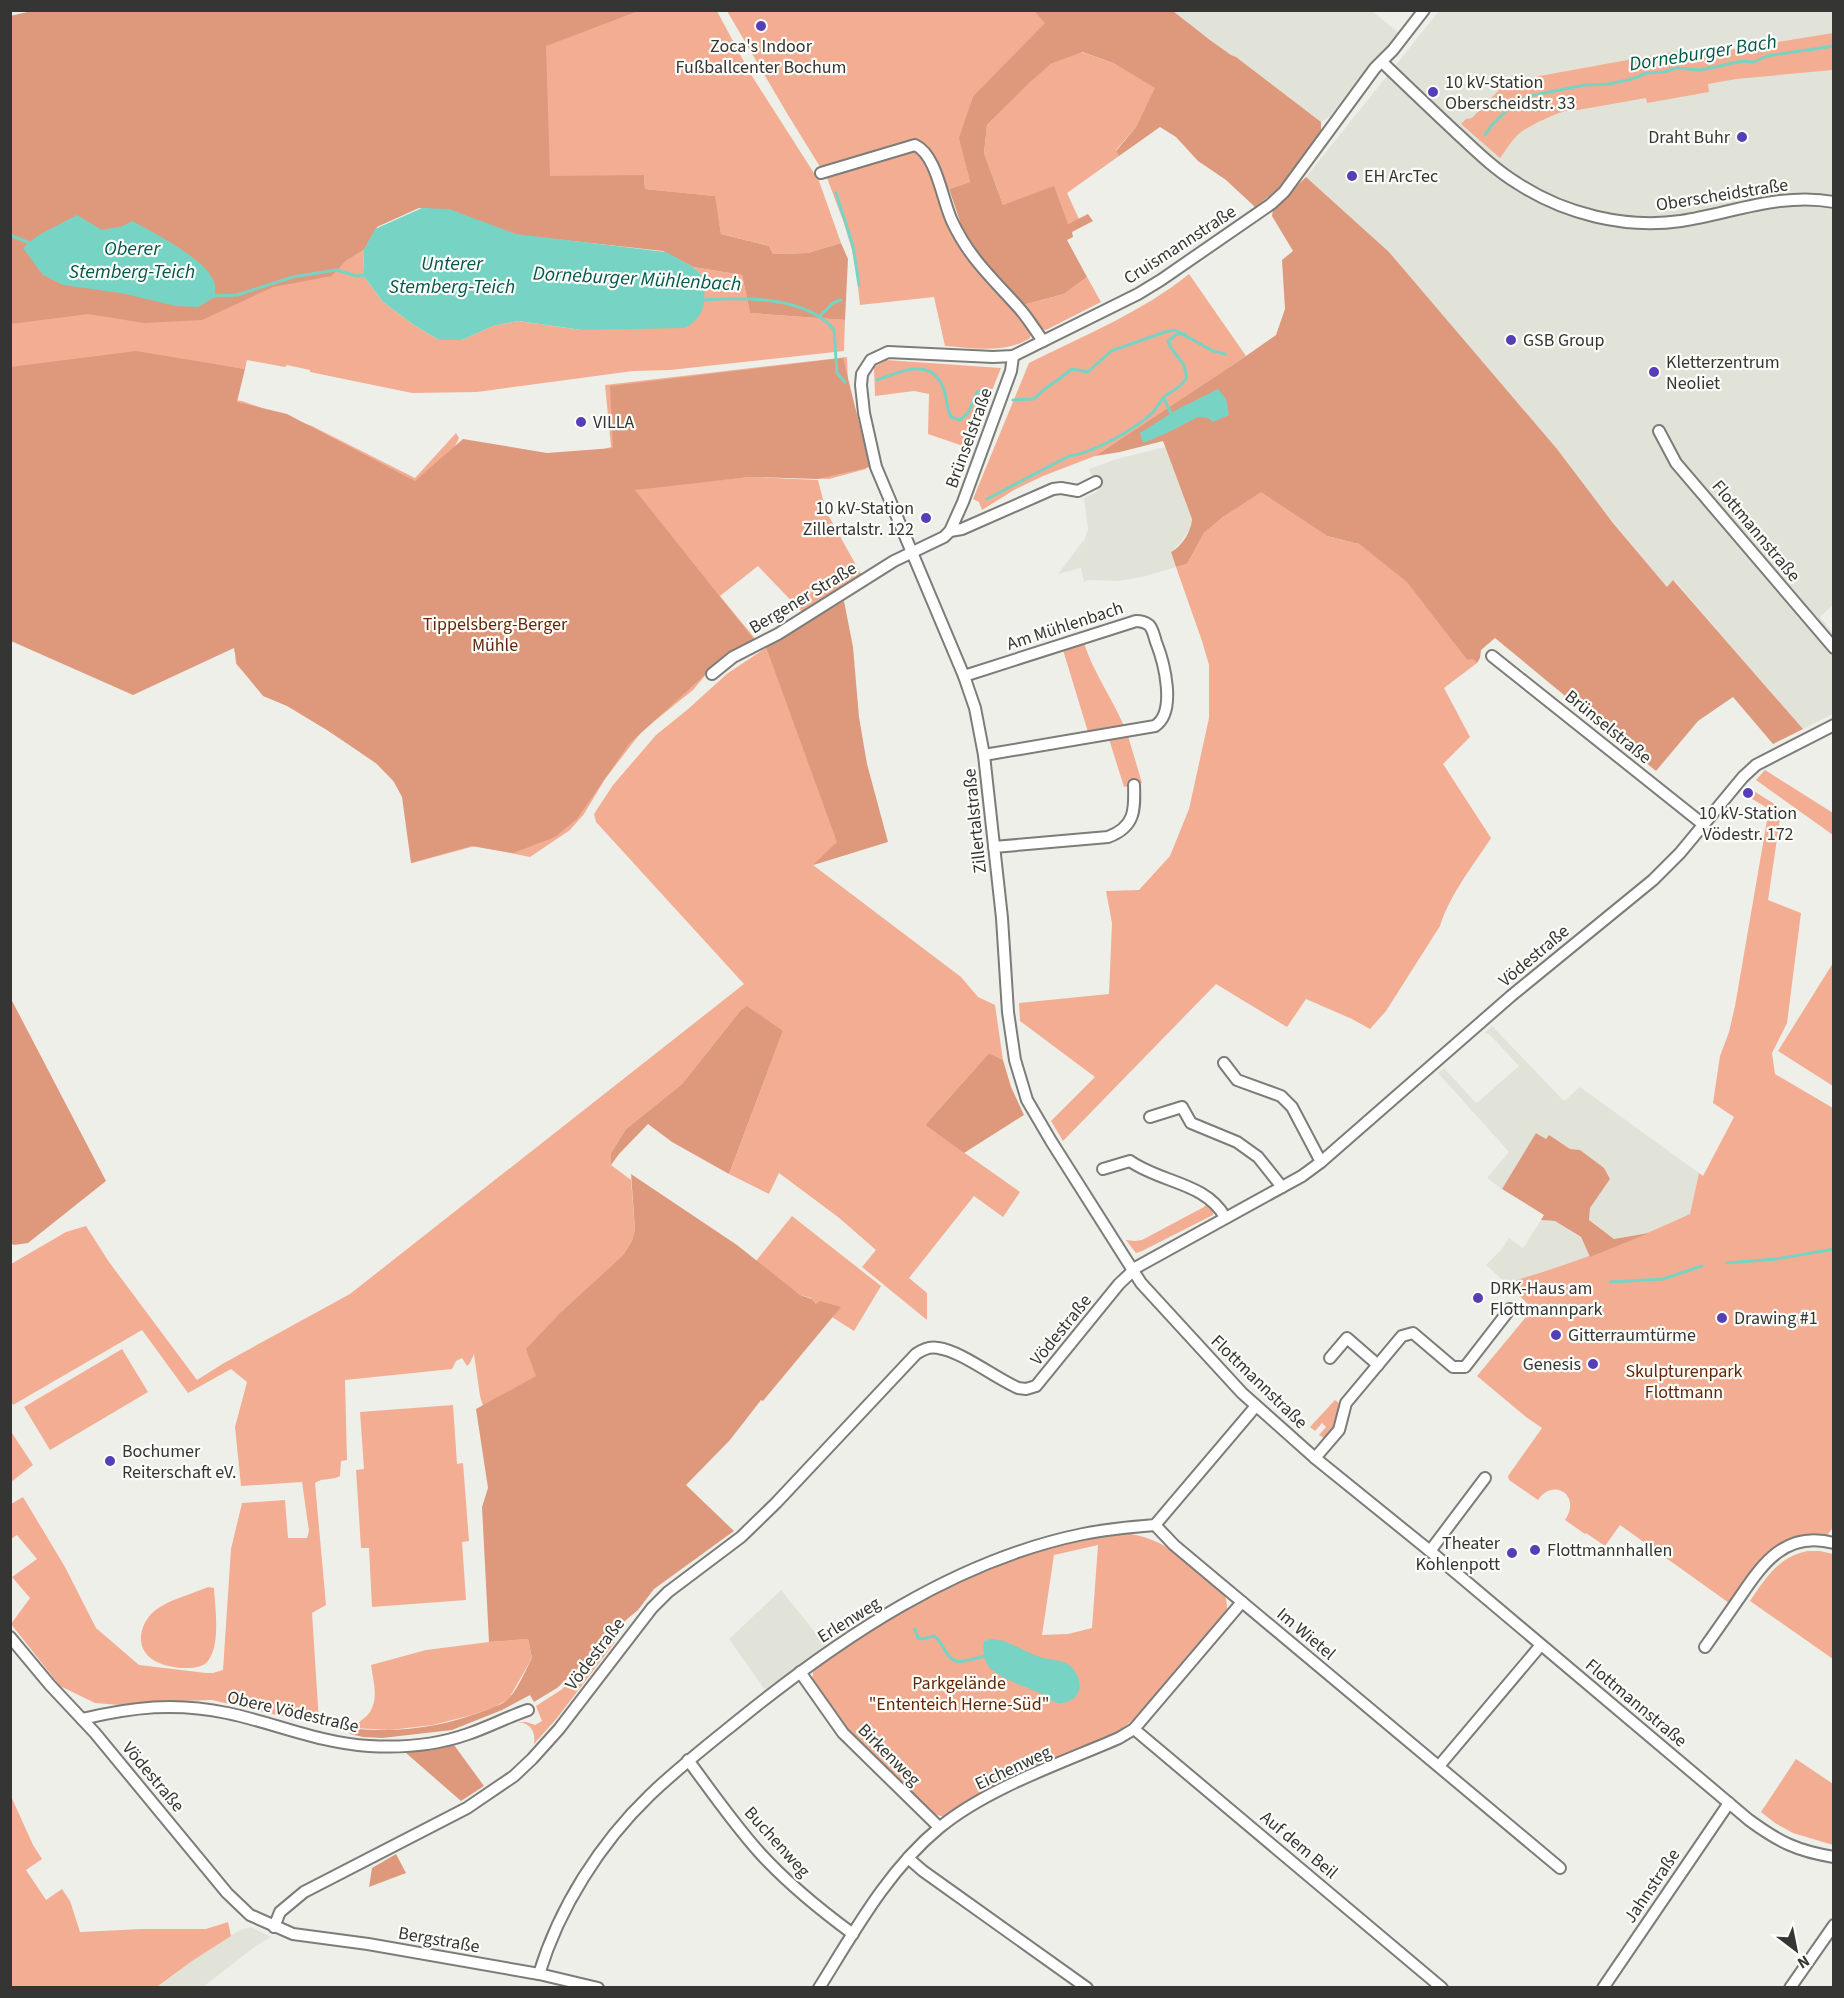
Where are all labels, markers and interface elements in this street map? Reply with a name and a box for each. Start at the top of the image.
marker: Zoca's Indoor Fußballcenter Bochum [754,19,768,33]
water label: Dorneburger Bach [1627,28,1779,78]
place label: Zoca's Indoor Fußballcenter Bochum [676,34,846,80]
place label: 10 kV-Station Oberscheidstr. 33 [1445,70,1575,116]
marker: 10 kV-Station Oberscheidstr. 33 [1426,85,1440,99]
place label: Draht Buhr [1648,125,1731,150]
marker: Draht Buhr [1735,130,1749,144]
place label: EH ArcTec [1364,164,1438,189]
marker: EH ArcTec [1345,169,1359,183]
street label: Oberscheidstraße [1654,172,1790,218]
street label: Cruismannstraße [1119,199,1241,291]
water label: Oberer Stemberg-Teich [69,235,195,286]
water label: Unterer Stemberg-Teich [389,250,515,301]
water label: Dorneburger Mühlenbach [532,260,742,298]
place label: GSB Group [1523,328,1605,353]
marker: GSB Group [1504,333,1518,347]
place label: Kletterzentrum Neoliet [1666,350,1780,396]
marker: Kletterzentrum Neoliet [1647,365,1661,379]
street label: Brünselstraße [939,384,999,492]
place label: VILLA [593,410,635,435]
marker: VILLA [574,415,588,429]
street label: Flottmannstraße [1706,475,1806,587]
place label: 10 kV-Station Zillertalstr. 122 [803,496,914,542]
marker: 10 kV-Station Zillertalstr. 122 [919,511,933,525]
street label: Bergener Straße [745,556,862,640]
street label: Am Mühlenbach [1004,595,1126,657]
park label: Tippelsberg-Berger Mühle [423,612,568,658]
street label: Brünselstraße [1559,684,1657,770]
street label: Zillertalstraße [957,767,993,875]
marker: 10 kV-Station Vödestr. 172 [1741,786,1755,800]
place label: 10 kV-Station Vödestr. 172 [1699,801,1797,847]
street label: Vödestraße [1493,919,1575,993]
place label: DRK-Haus am Flottmannpark [1490,1276,1602,1322]
street label: Vödestraße [1024,1289,1098,1371]
marker: DRK-Haus am Flottmannpark [1471,1291,1485,1305]
place label: Drawing #1 [1734,1306,1818,1331]
marker: Drawing #1 [1715,1311,1729,1325]
place label: Gitterraumtürme [1568,1323,1696,1348]
marker: Gitterraumtürme [1549,1328,1563,1342]
street label: Flottmannstraße [1205,1329,1313,1435]
place label: Genesis [1523,1352,1581,1377]
marker: Genesis [1586,1357,1600,1371]
park label: Skulpturenpark Flottmann [1625,1359,1743,1405]
place label: Bochumer Reiterschaft eV. [122,1439,237,1485]
marker: Bochumer Reiterschaft eV. [103,1454,117,1468]
place label: Theater Kohlenpott [1416,1531,1501,1577]
place label: Flottmannhallen [1547,1538,1672,1563]
marker: Flottmannhallen [1528,1543,1542,1557]
marker: Theater Kohlenpott [1505,1546,1519,1560]
street label: Erlenweg [813,1591,885,1649]
street label: Im Wietel [1271,1602,1341,1666]
street label: Vödestraße [559,1612,631,1696]
street label: Flottmannstraße [1580,1653,1692,1753]
park label: Parkgelände "Ententeich Herne-Süd" [869,1671,1049,1717]
street label: Obere Vödestraße [225,1685,361,1739]
street label: Birkenweg [852,1718,926,1792]
street label: Vödestraße [116,1736,190,1818]
street label: Eichenweg [971,1739,1055,1797]
street label: Buchenweg [738,1801,816,1883]
street label: Auf dem Beil [1255,1805,1343,1885]
street label: Jahnstraße [1618,1844,1686,1928]
north arrow [1766,1920,1826,1980]
street label: Bergstraße [396,1921,482,1959]
text: N [1793,1950,1814,1974]

